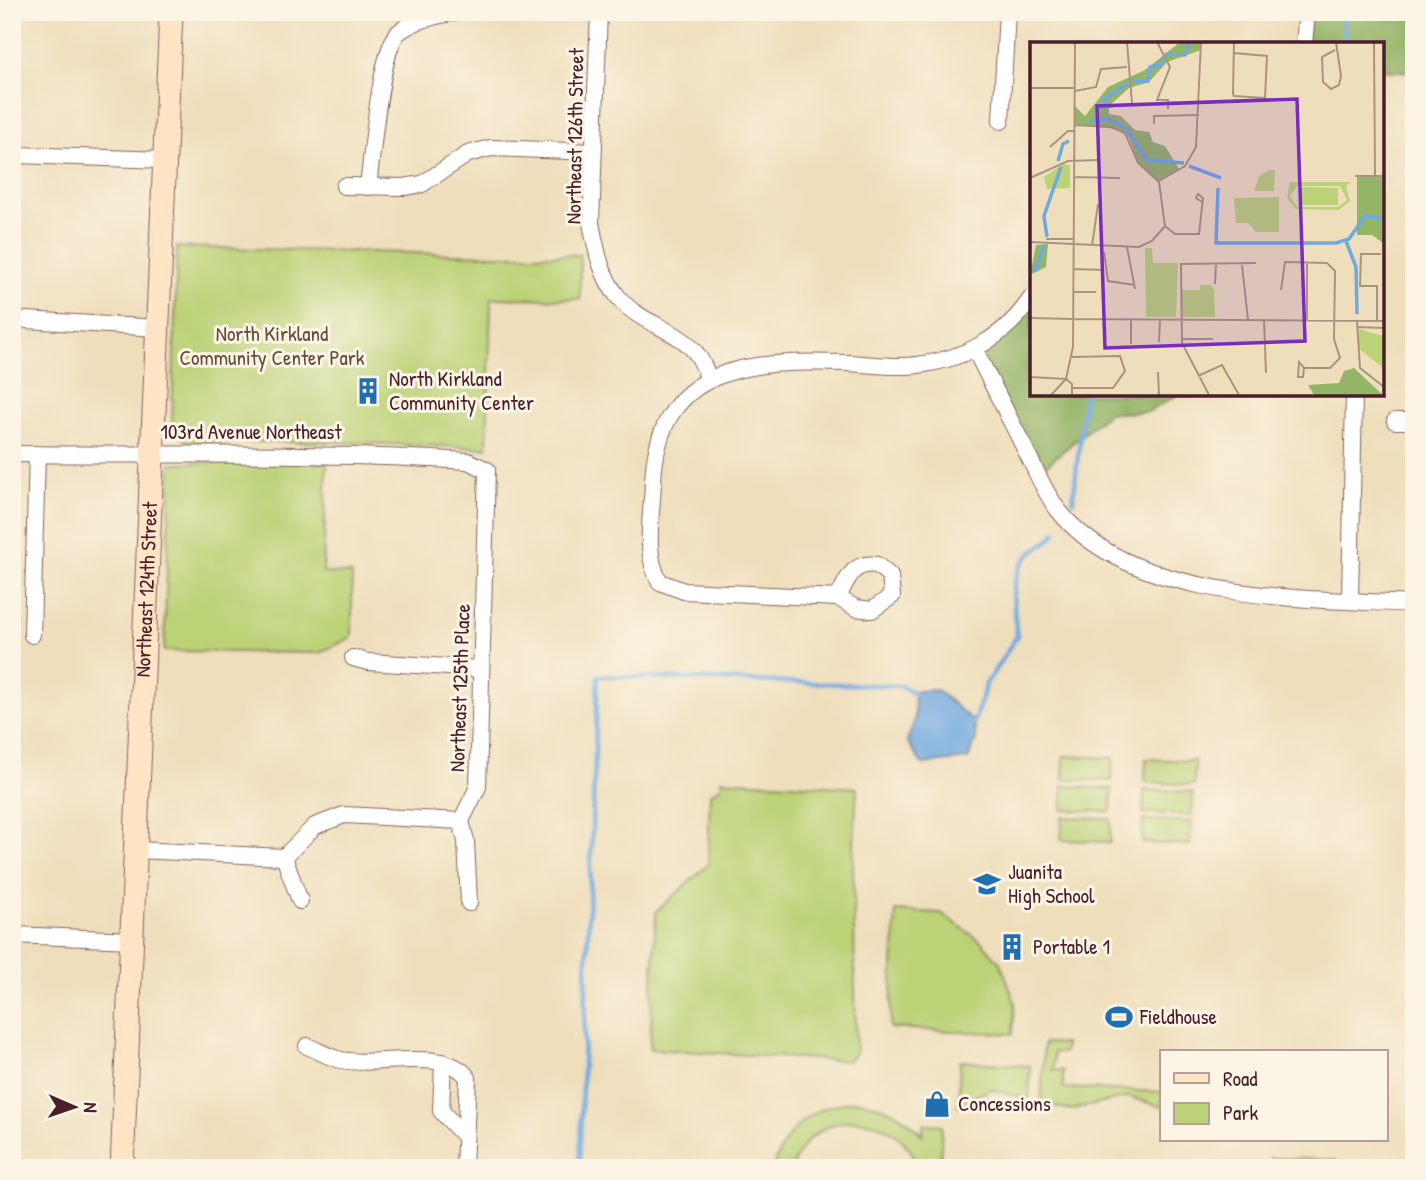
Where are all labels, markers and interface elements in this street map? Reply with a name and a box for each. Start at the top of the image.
inset map [1030,42,1384,396]
street label: Northeast 126th Street [558,47,591,224]
park label: North Kirkland Community Center Park [179,319,365,372]
place label: North Kirkland Community Center [389,364,534,417]
building icon: North Kirkland Community Center [353,376,383,406]
street label: 103rd Avenue Northeast [160,417,342,446]
street label: Northeast 124th Street [128,500,164,678]
street label: Northeast 125th Place [442,603,477,773]
place label: Juanita High School [1008,857,1095,910]
school or university icon: Juanita High School [972,869,1002,899]
building icon: Portable 1 [997,932,1027,962]
place label: Portable 1 [1033,932,1110,961]
sports icon: Fieldhouse [1104,1002,1134,1032]
place label: Fieldhouse [1139,1002,1217,1031]
legend [1160,1050,1388,1142]
text: Road [1223,1064,1257,1093]
north arrow [38,1072,108,1142]
shop icon: Concessions [922,1089,952,1119]
place label: Concessions [958,1089,1051,1118]
text: Park [1223,1098,1258,1127]
text: N [78,1102,104,1113]

